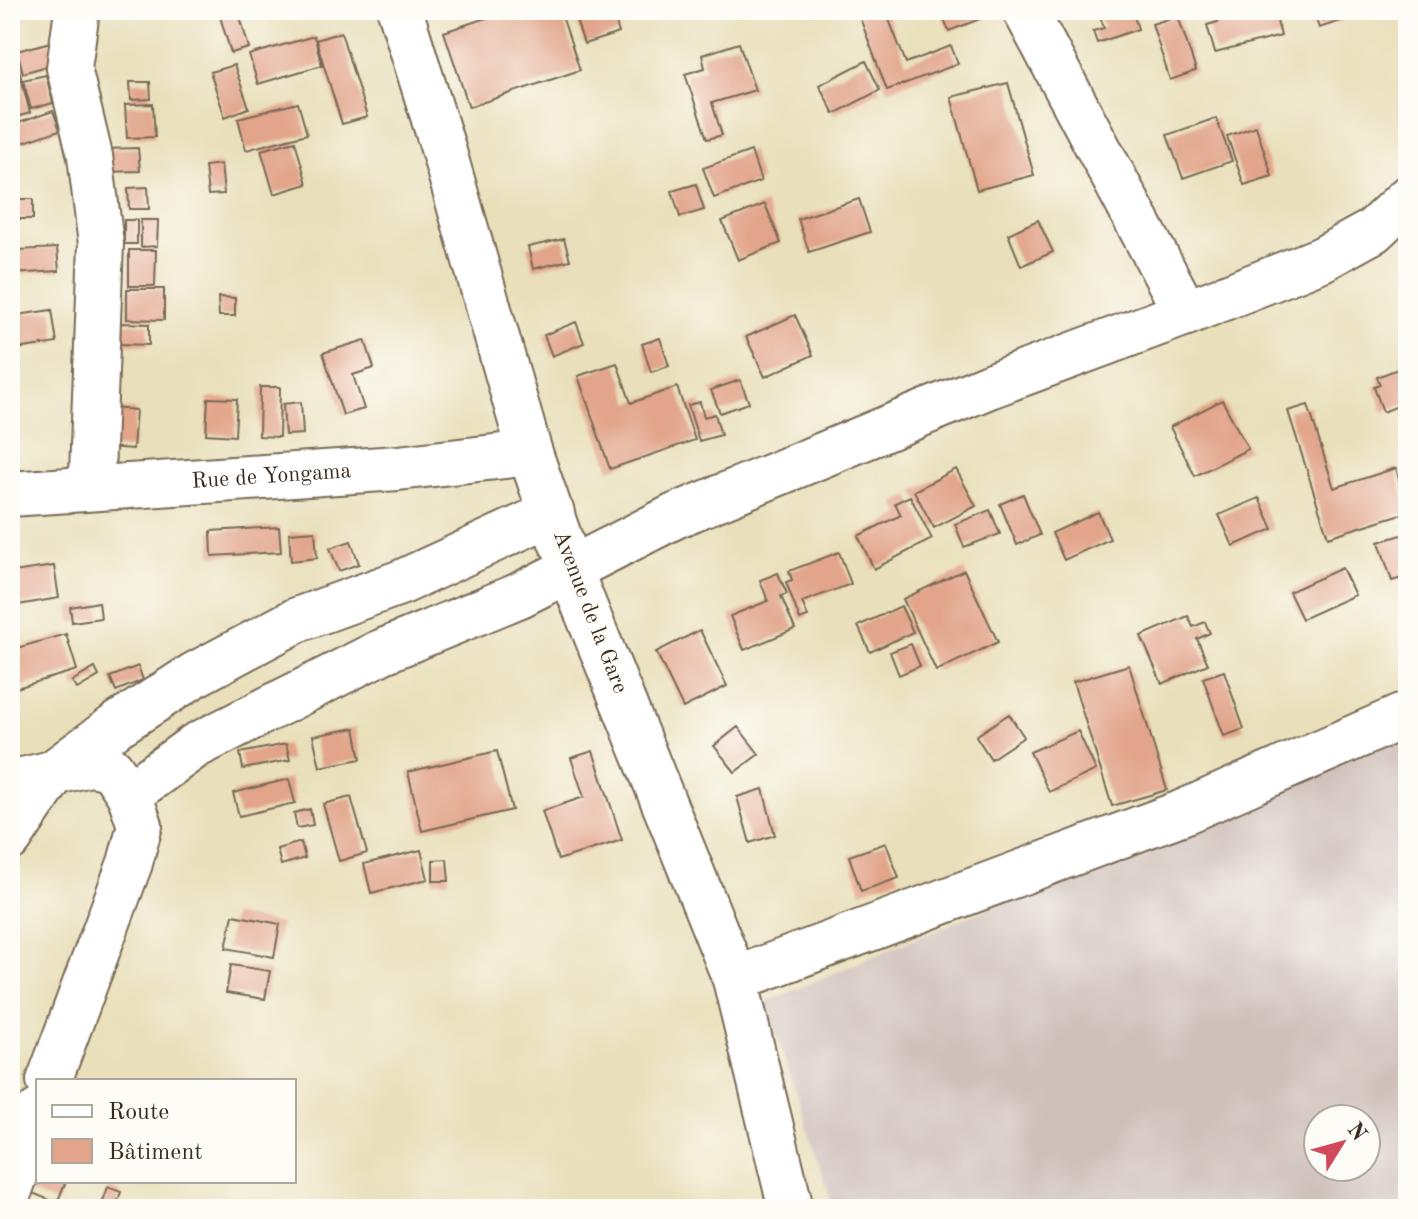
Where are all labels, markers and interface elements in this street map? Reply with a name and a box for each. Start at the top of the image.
street label: Rue de Yongama [191,460,352,493]
street label: Avenue de la Gare [549,527,631,697]
legend [36,1079,296,1183]
text: Route [108,1101,169,1125]
north arrow [1302,1103,1382,1183]
text: N [1343,1119,1370,1146]
text: Bâtiment [108,1141,203,1165]

